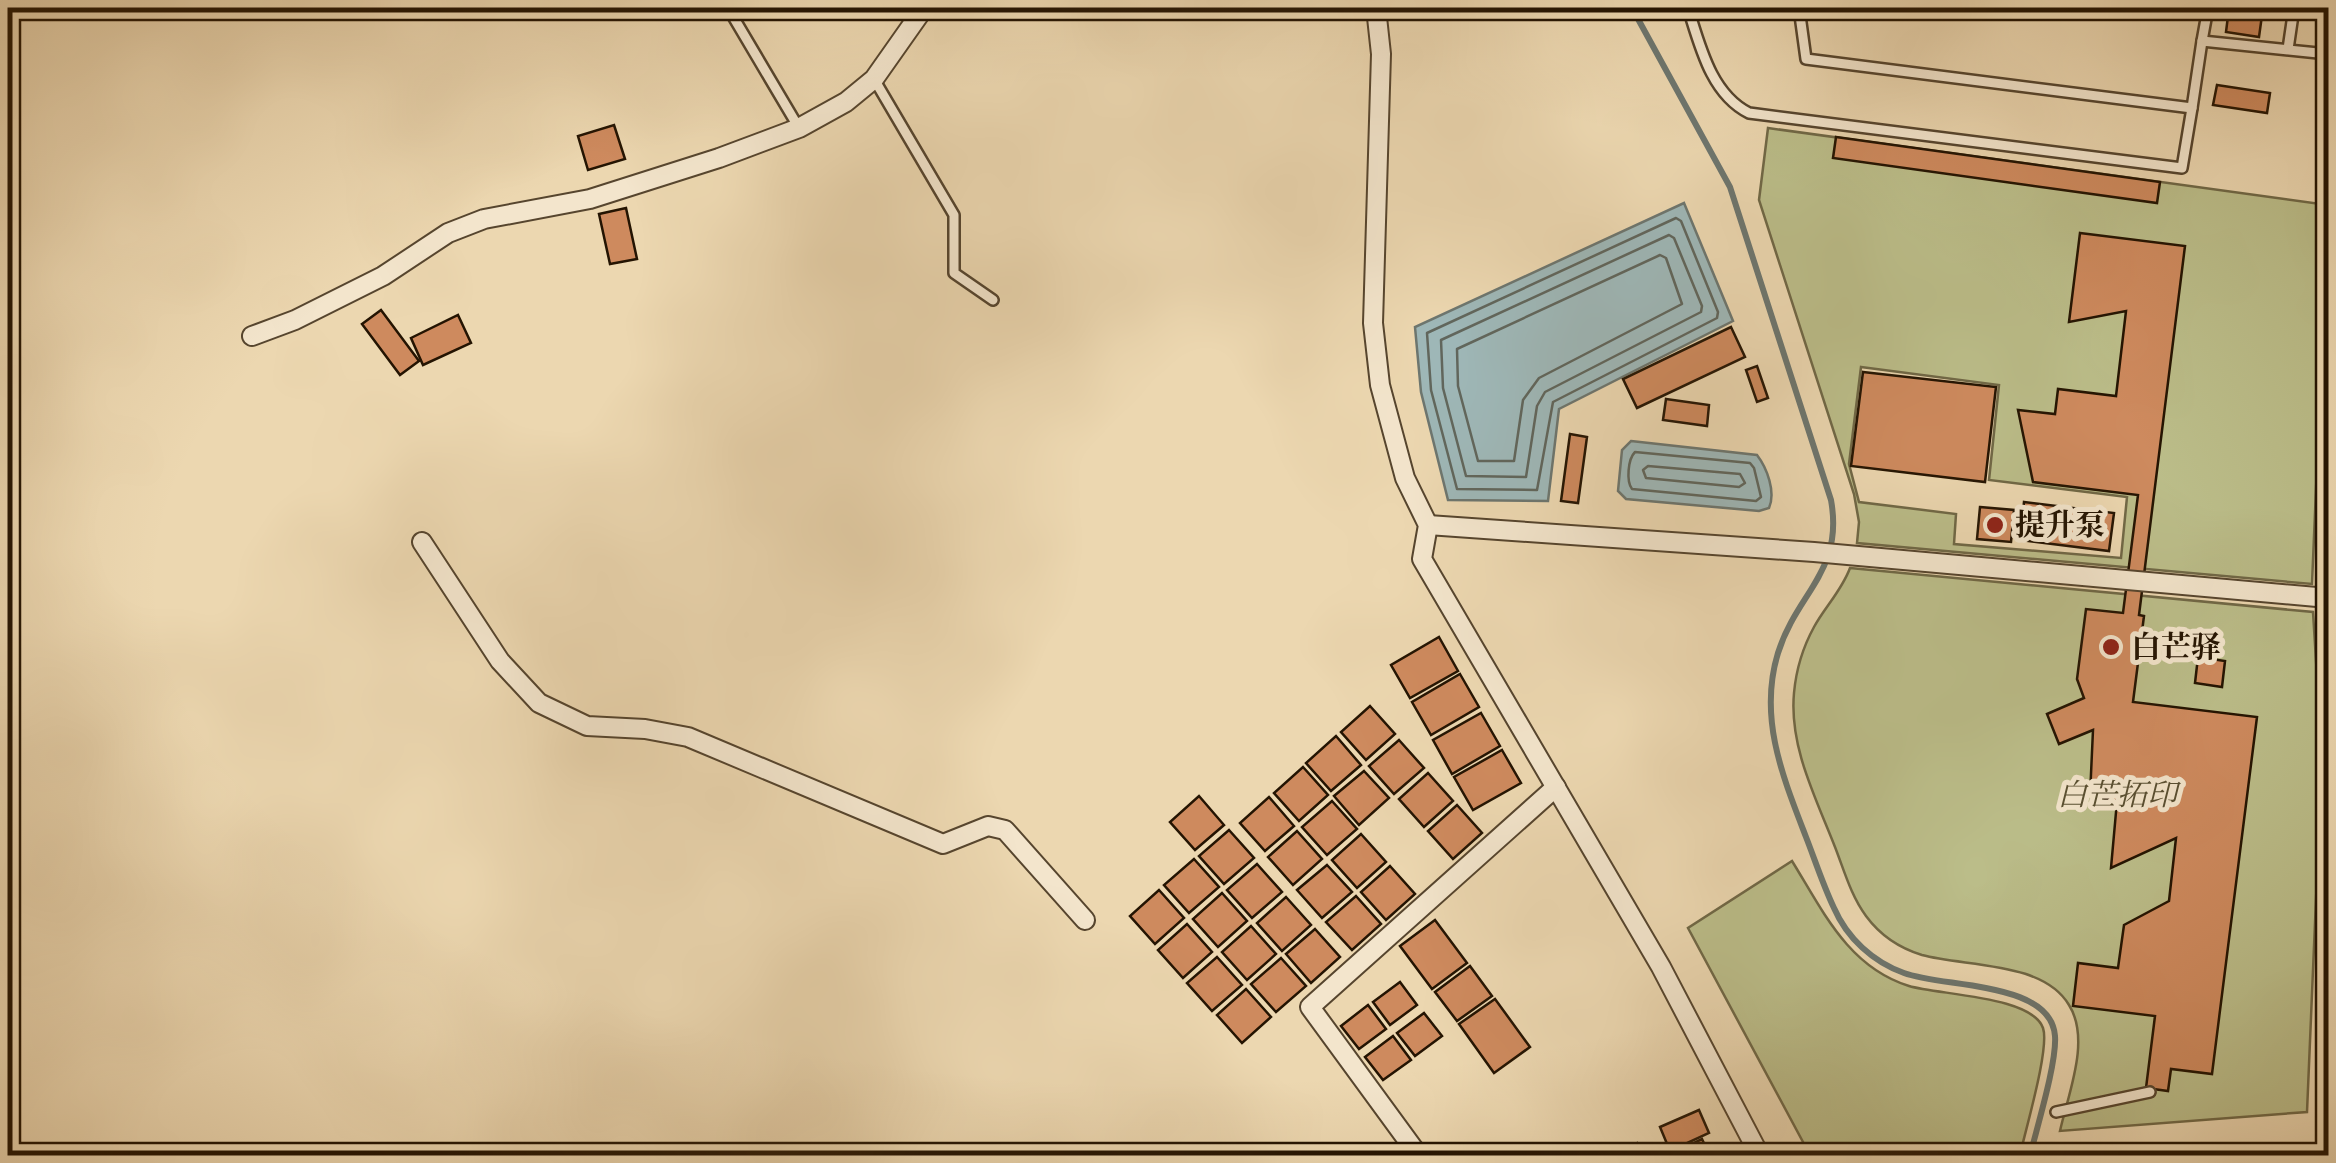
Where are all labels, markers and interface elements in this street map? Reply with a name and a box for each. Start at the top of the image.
place label: 提升泵 [2015,507,2105,543]
marker: 提升泵 [1984,514,2006,536]
place label: 白芒驿 [2131,629,2221,665]
marker: 白芒驿 [2100,636,2122,658]
park label: 白芒拓印 [2057,777,2181,813]

